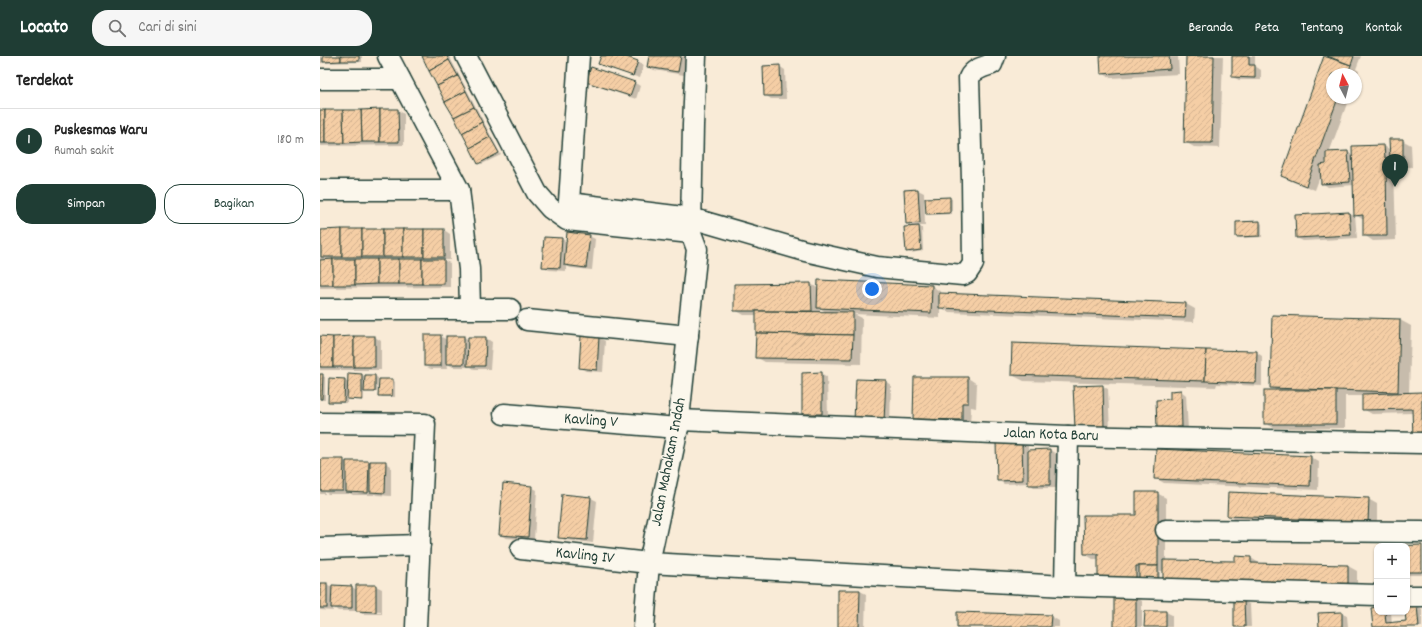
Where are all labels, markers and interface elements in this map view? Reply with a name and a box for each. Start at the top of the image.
search box [92,10,372,46]
text: Locato [20,15,68,42]
icon: search [106,17,128,39]
text: Cari di sini [138,17,196,39]
text: Beranda [1188,18,1233,38]
text: Peta [1255,18,1279,38]
text: Tentang [1301,18,1343,38]
text: Kontak [1365,18,1402,38]
north arrow [1326,68,1362,104]
text: Terdekat [16,70,73,94]
text: Puskesmas Waru [54,120,147,142]
text: 1 [28,131,30,150]
text: 180 m [277,131,304,150]
text: Rumah sakit [54,142,114,161]
pin: 1 [1382,154,1408,187]
button: Simpan [16,184,156,224]
button: Bagikan [164,184,304,224]
your location [862,279,882,299]
street label: Jalan Mahakam Indah [645,396,693,528]
street label: Kavling V [563,408,619,434]
street label: Jalan Kota Baru [1003,422,1099,448]
street label: Kavling IV [554,541,616,571]
map controls [1374,543,1410,615]
button: + [1374,543,1410,579]
button: − [1374,579,1410,615]

